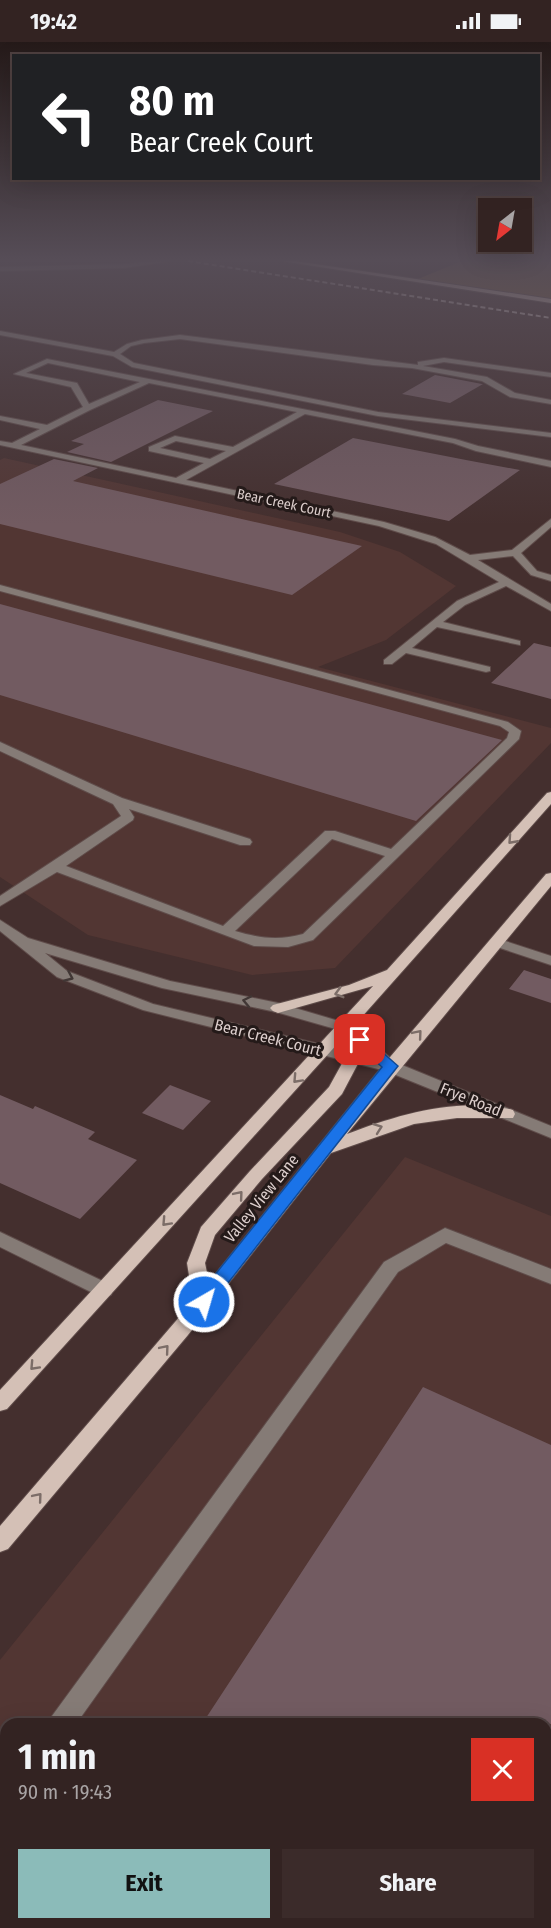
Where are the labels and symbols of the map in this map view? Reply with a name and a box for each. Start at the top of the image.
north arrow [478,198,532,252]
street label: Bear Creek Court [235,485,333,522]
one-way arrow [508,833,519,844]
one-way arrow [63,969,74,981]
one-way arrow [334,986,345,998]
one-way arrow [242,996,252,1009]
pin [334,1014,385,1065]
street label: Bear Creek Court [213,1015,324,1060]
one-way arrow [411,1030,422,1041]
one-way arrow [293,1072,304,1082]
street label: Frye Road [438,1079,504,1120]
one-way arrow [372,1122,383,1135]
street label: Valley View Lane [220,1150,303,1246]
one-way arrow [232,1191,243,1202]
one-way arrow [162,1216,173,1226]
position arrow [172,1270,236,1334]
one-way arrow [157,1345,168,1356]
one-way arrow [30,1359,41,1370]
one-way arrow [31,1493,42,1504]

